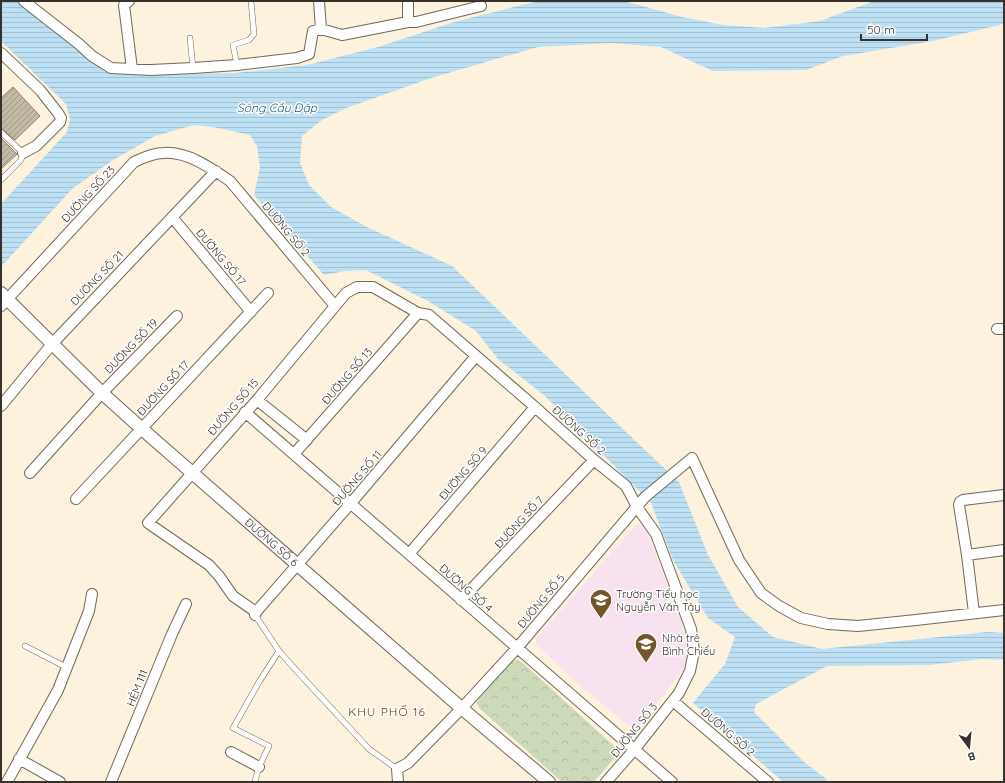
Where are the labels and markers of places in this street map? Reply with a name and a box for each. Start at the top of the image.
school or university icon: Trường Tiểu học Nguyễn Văn Tây [588,587,614,620]
place label: Trường Tiểu học Nguyễn Văn Tây [616,587,700,614]
school or university icon: Nhà trẻ Bình Chiểu [633,631,659,664]
place label: Nhà trẻ Bình Chiểu [662,631,715,658]

